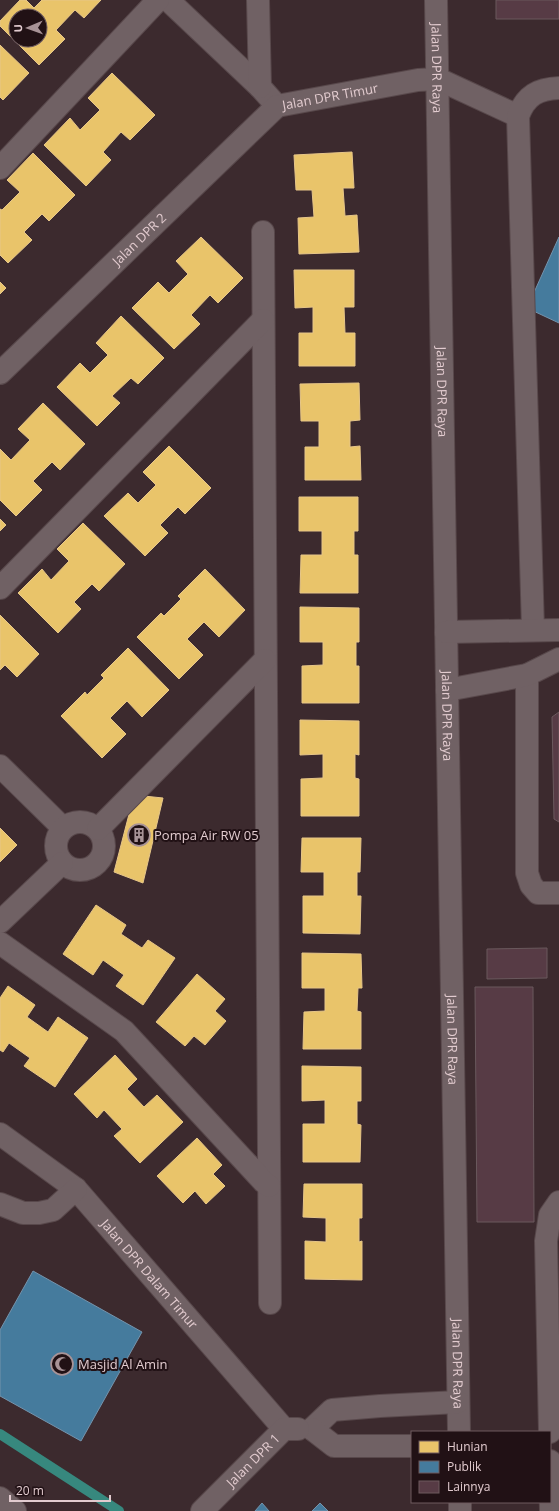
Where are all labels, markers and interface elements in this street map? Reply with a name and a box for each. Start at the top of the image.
north arrow [8,8,48,48]
street label: Jalan DPR Raya [427,21,447,113]
text: U [10,24,25,33]
street label: Jalan DPR Timur [279,78,380,114]
street label: Jalan DPR 2 [107,209,170,271]
street label: Jalan DPR Raya [433,345,452,437]
street label: Jalan DPR Raya [438,669,457,761]
building icon: Pompa Air RW 05 [126,822,152,848]
place label: Pompa Air RW 05 [154,826,259,844]
street label: Jalan DPR Raya [443,993,462,1085]
street label: Jalan DPR Dalam Timur [96,1214,202,1333]
street label: Jalan DPR Raya [448,1317,468,1409]
mosque icon: Masjid Al Amin [49,1351,75,1377]
place label: Masjid Al Amin [78,1355,167,1373]
street label: Jalan DPR 1 [221,1429,284,1492]
legend [411,1431,551,1503]
text: Hunian [447,1438,488,1455]
text: Publik [447,1458,482,1475]
scale bar [10,1477,110,1503]
text: Lainnya [447,1478,490,1495]
text: 20 m [16,1482,44,1499]

